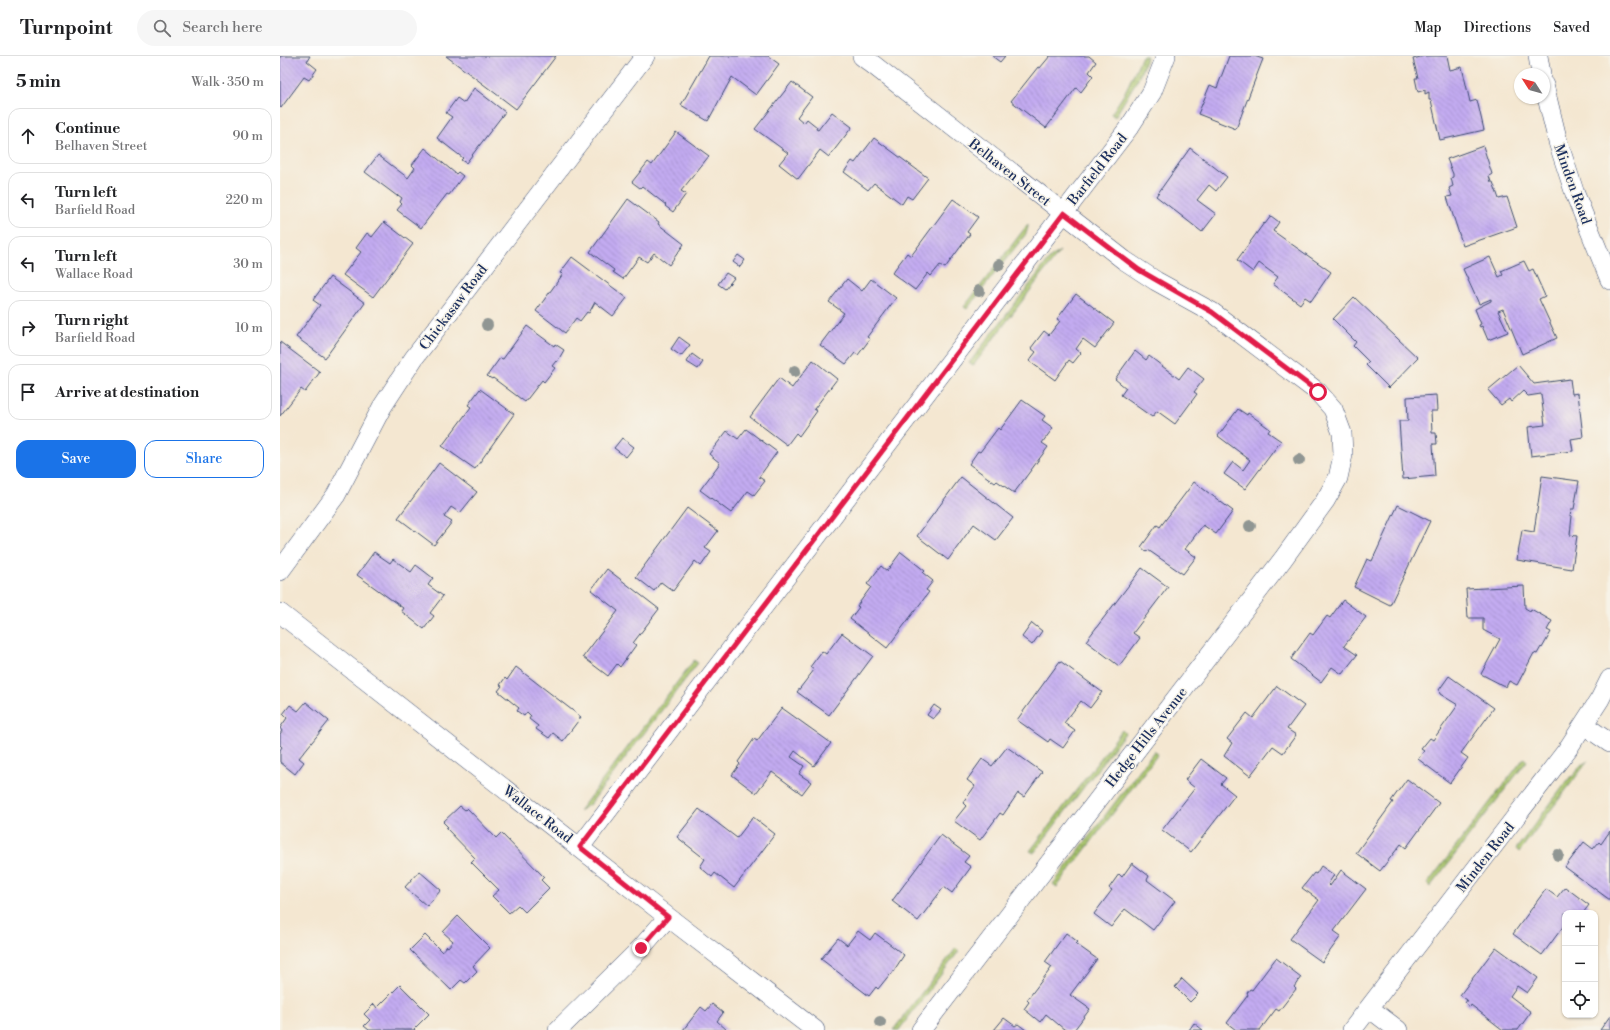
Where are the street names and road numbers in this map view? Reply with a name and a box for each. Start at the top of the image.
street label: Barfield Road [1063,130,1132,210]
street label: Belhaven Street [964,134,1054,211]
street label: Minden Road [1549,142,1595,227]
street label: Chickasaw Road [416,261,492,354]
street label: Hedge Hills Avenue [1102,684,1192,791]
street label: Wallace Road [498,781,576,848]
street label: Minden Road [1453,819,1519,896]

